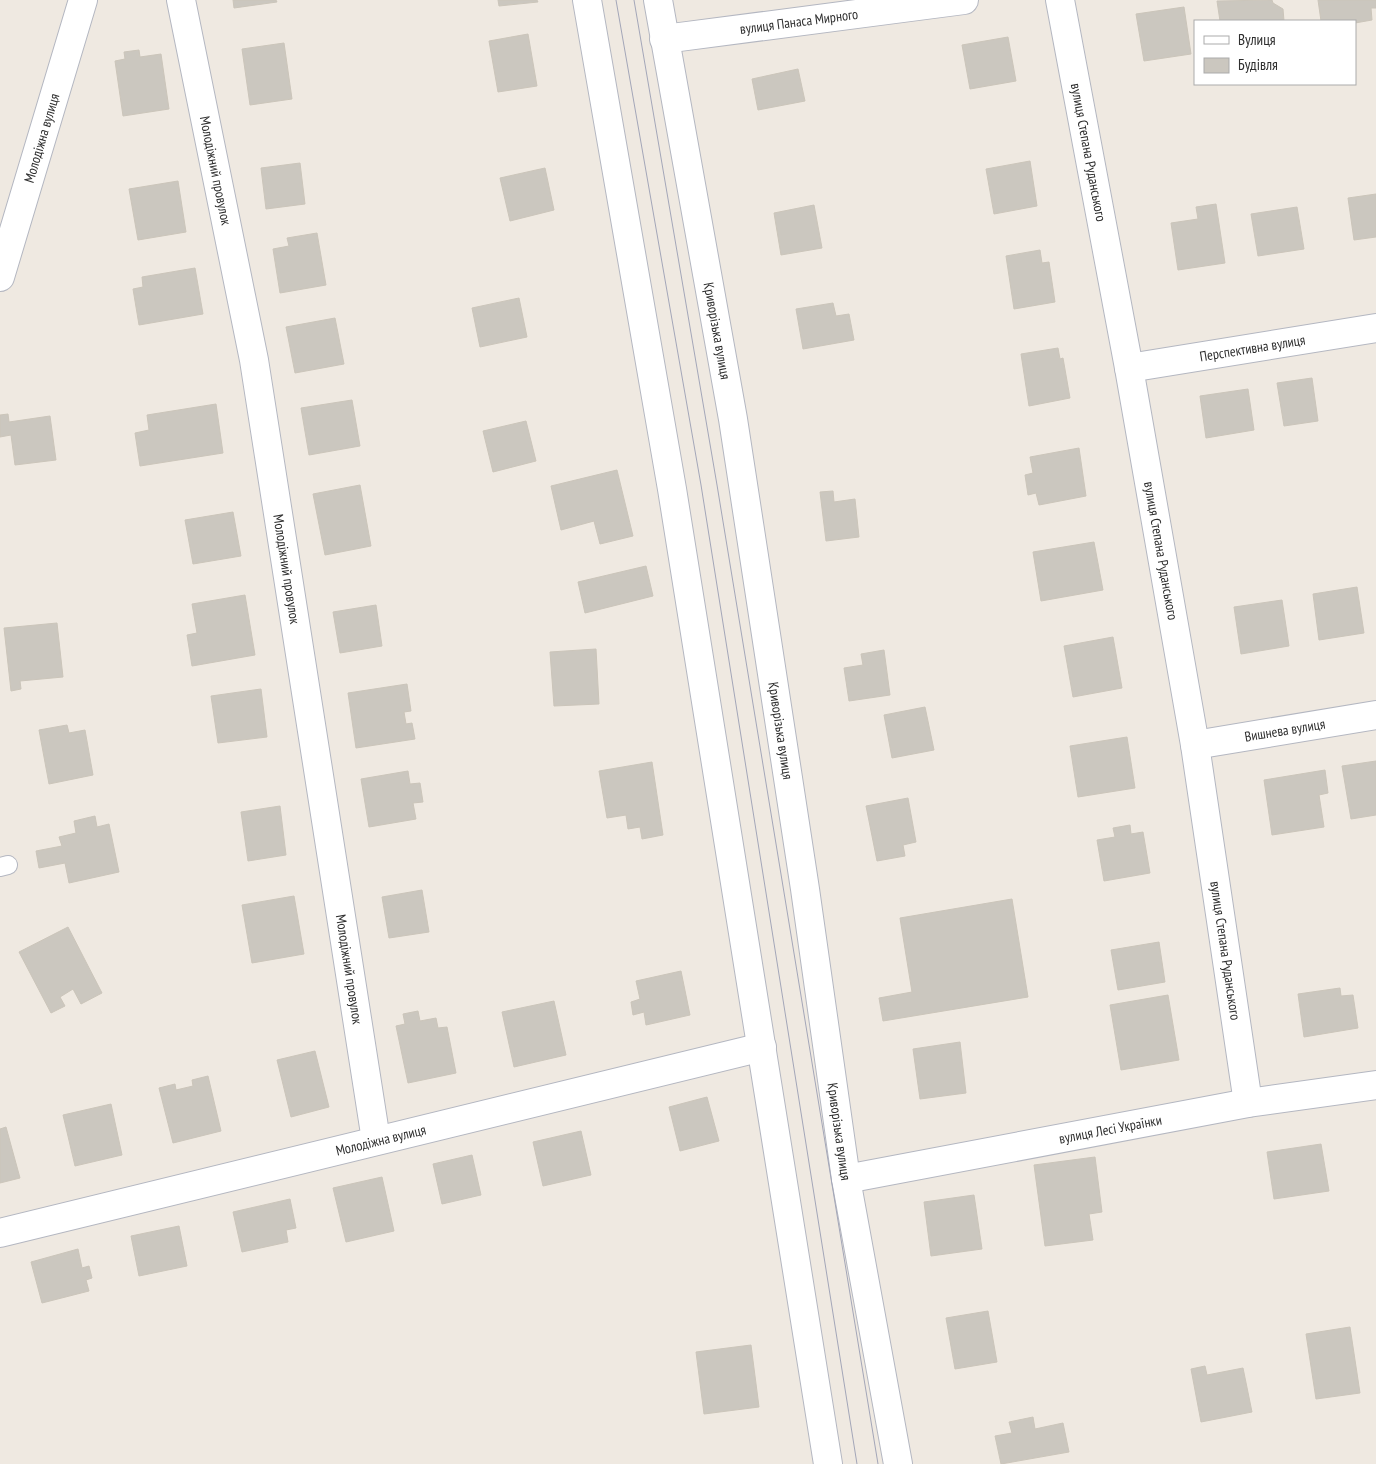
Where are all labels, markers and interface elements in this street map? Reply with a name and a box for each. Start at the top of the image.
street label: вулиця Панаса Мирного [739,5,859,38]
legend [1194,20,1356,85]
text: Вулиця [1238,30,1276,49]
text: Будівля [1238,55,1278,74]
street label: вулиця Степана Руданського [1067,82,1110,223]
street label: Молодіжна вулиця [20,91,63,185]
street label: Молодіжний провулок [196,114,236,227]
street label: Криворізька вулиця [700,281,735,381]
street label: Перспективна вулиця [1198,331,1306,365]
street label: вулиця Степана Руданського [1140,480,1182,621]
street label: Молодіжний провулок [269,513,304,626]
street label: Криворізька вулиця [764,681,797,781]
street label: Вишнева вулиця [1243,715,1326,746]
street label: вулиця Степана Руданського [1206,880,1245,1021]
street label: Молодіжний провулок [332,913,367,1026]
street label: Криворізька вулиця [823,1081,855,1181]
street label: вулиця Лесі Українки [1057,1110,1163,1148]
street label: Молодіжна вулиця [334,1120,428,1160]

